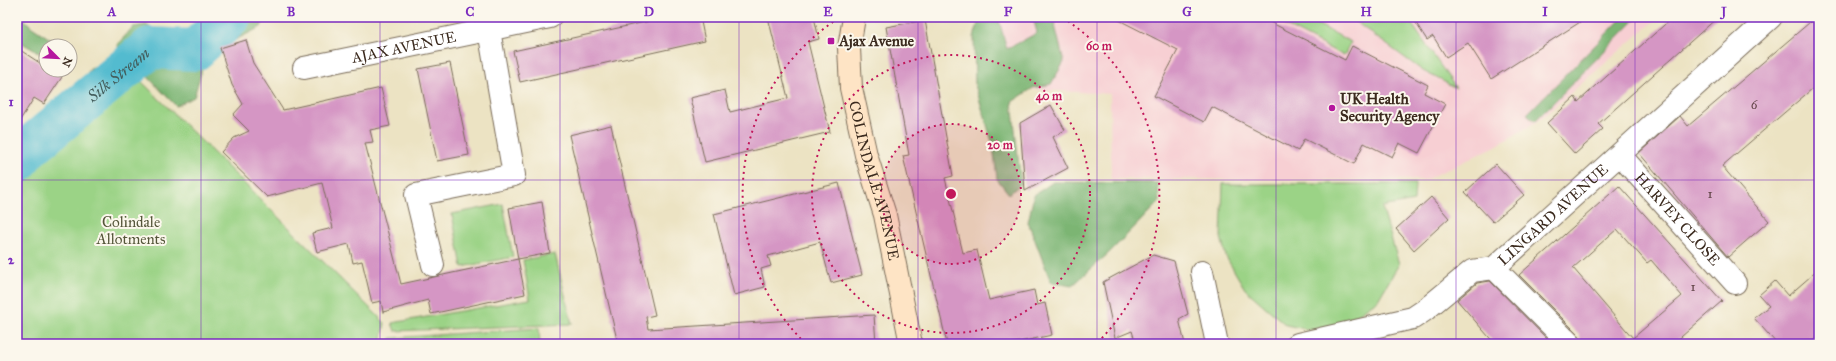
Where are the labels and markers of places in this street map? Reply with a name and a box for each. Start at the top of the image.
place label: Ajax Avenue [838,32,915,51]
marker: Ajax Avenue [826,36,836,46]
place label: UK Health Security Agency [1340,90,1440,126]
marker: UK Health Security Agency [1327,103,1337,113]
centre of rings [944,187,958,201]

